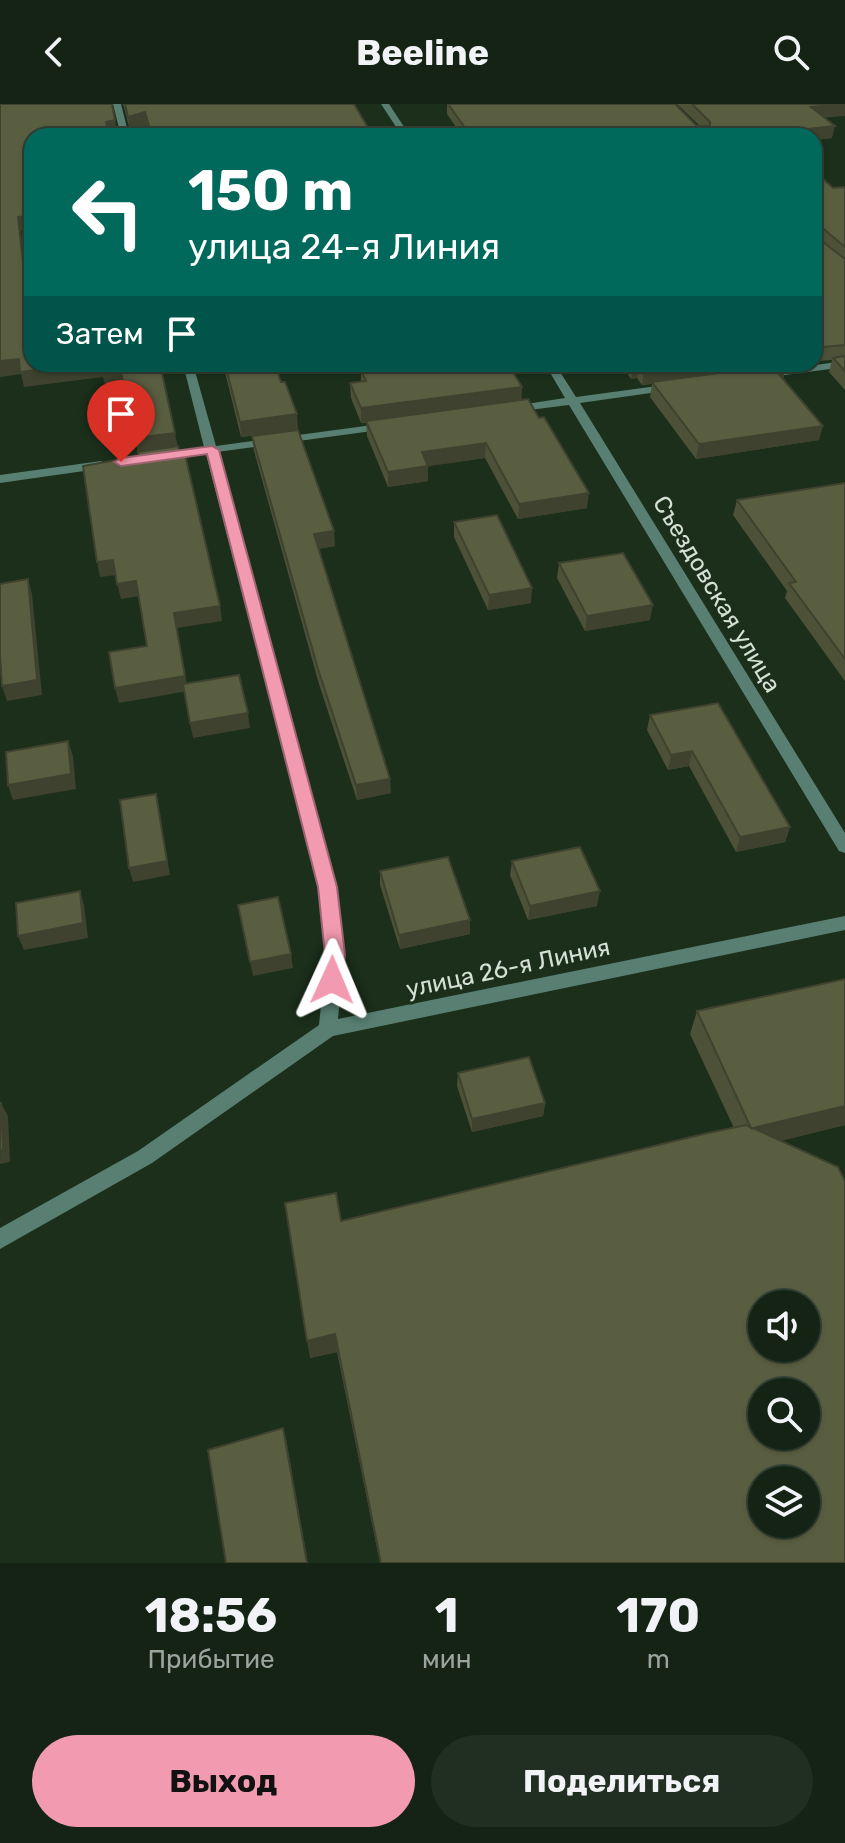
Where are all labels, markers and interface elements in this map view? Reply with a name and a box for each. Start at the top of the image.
icon: back [32,30,76,74]
icon: search [769,30,813,74]
text: Beeline [356,31,489,74]
text: 150 m [188,158,353,224]
icon: left [56,160,160,264]
text: улица 24-я Линия [188,225,500,268]
icon: arrive [160,312,204,356]
text: Затем [56,316,144,352]
pin [87,380,155,462]
icon: arrive [99,392,143,436]
street label: Съездовская улица [647,491,787,697]
street label: улица 26-я Линия [403,933,613,1003]
position arrow [290,938,374,1022]
map controls [748,1290,820,1538]
button: sound [748,1290,820,1362]
button: search [748,1378,820,1450]
button: layers [748,1466,820,1538]
text: 18:56 [145,1587,277,1644]
text: 1 [435,1587,459,1644]
text: 170 [616,1587,700,1644]
text: Прибытие [147,1644,275,1675]
text: мин [422,1644,472,1675]
text: m [647,1644,670,1675]
button: Выход [32,1735,415,1827]
button: Поделиться [431,1735,813,1827]

